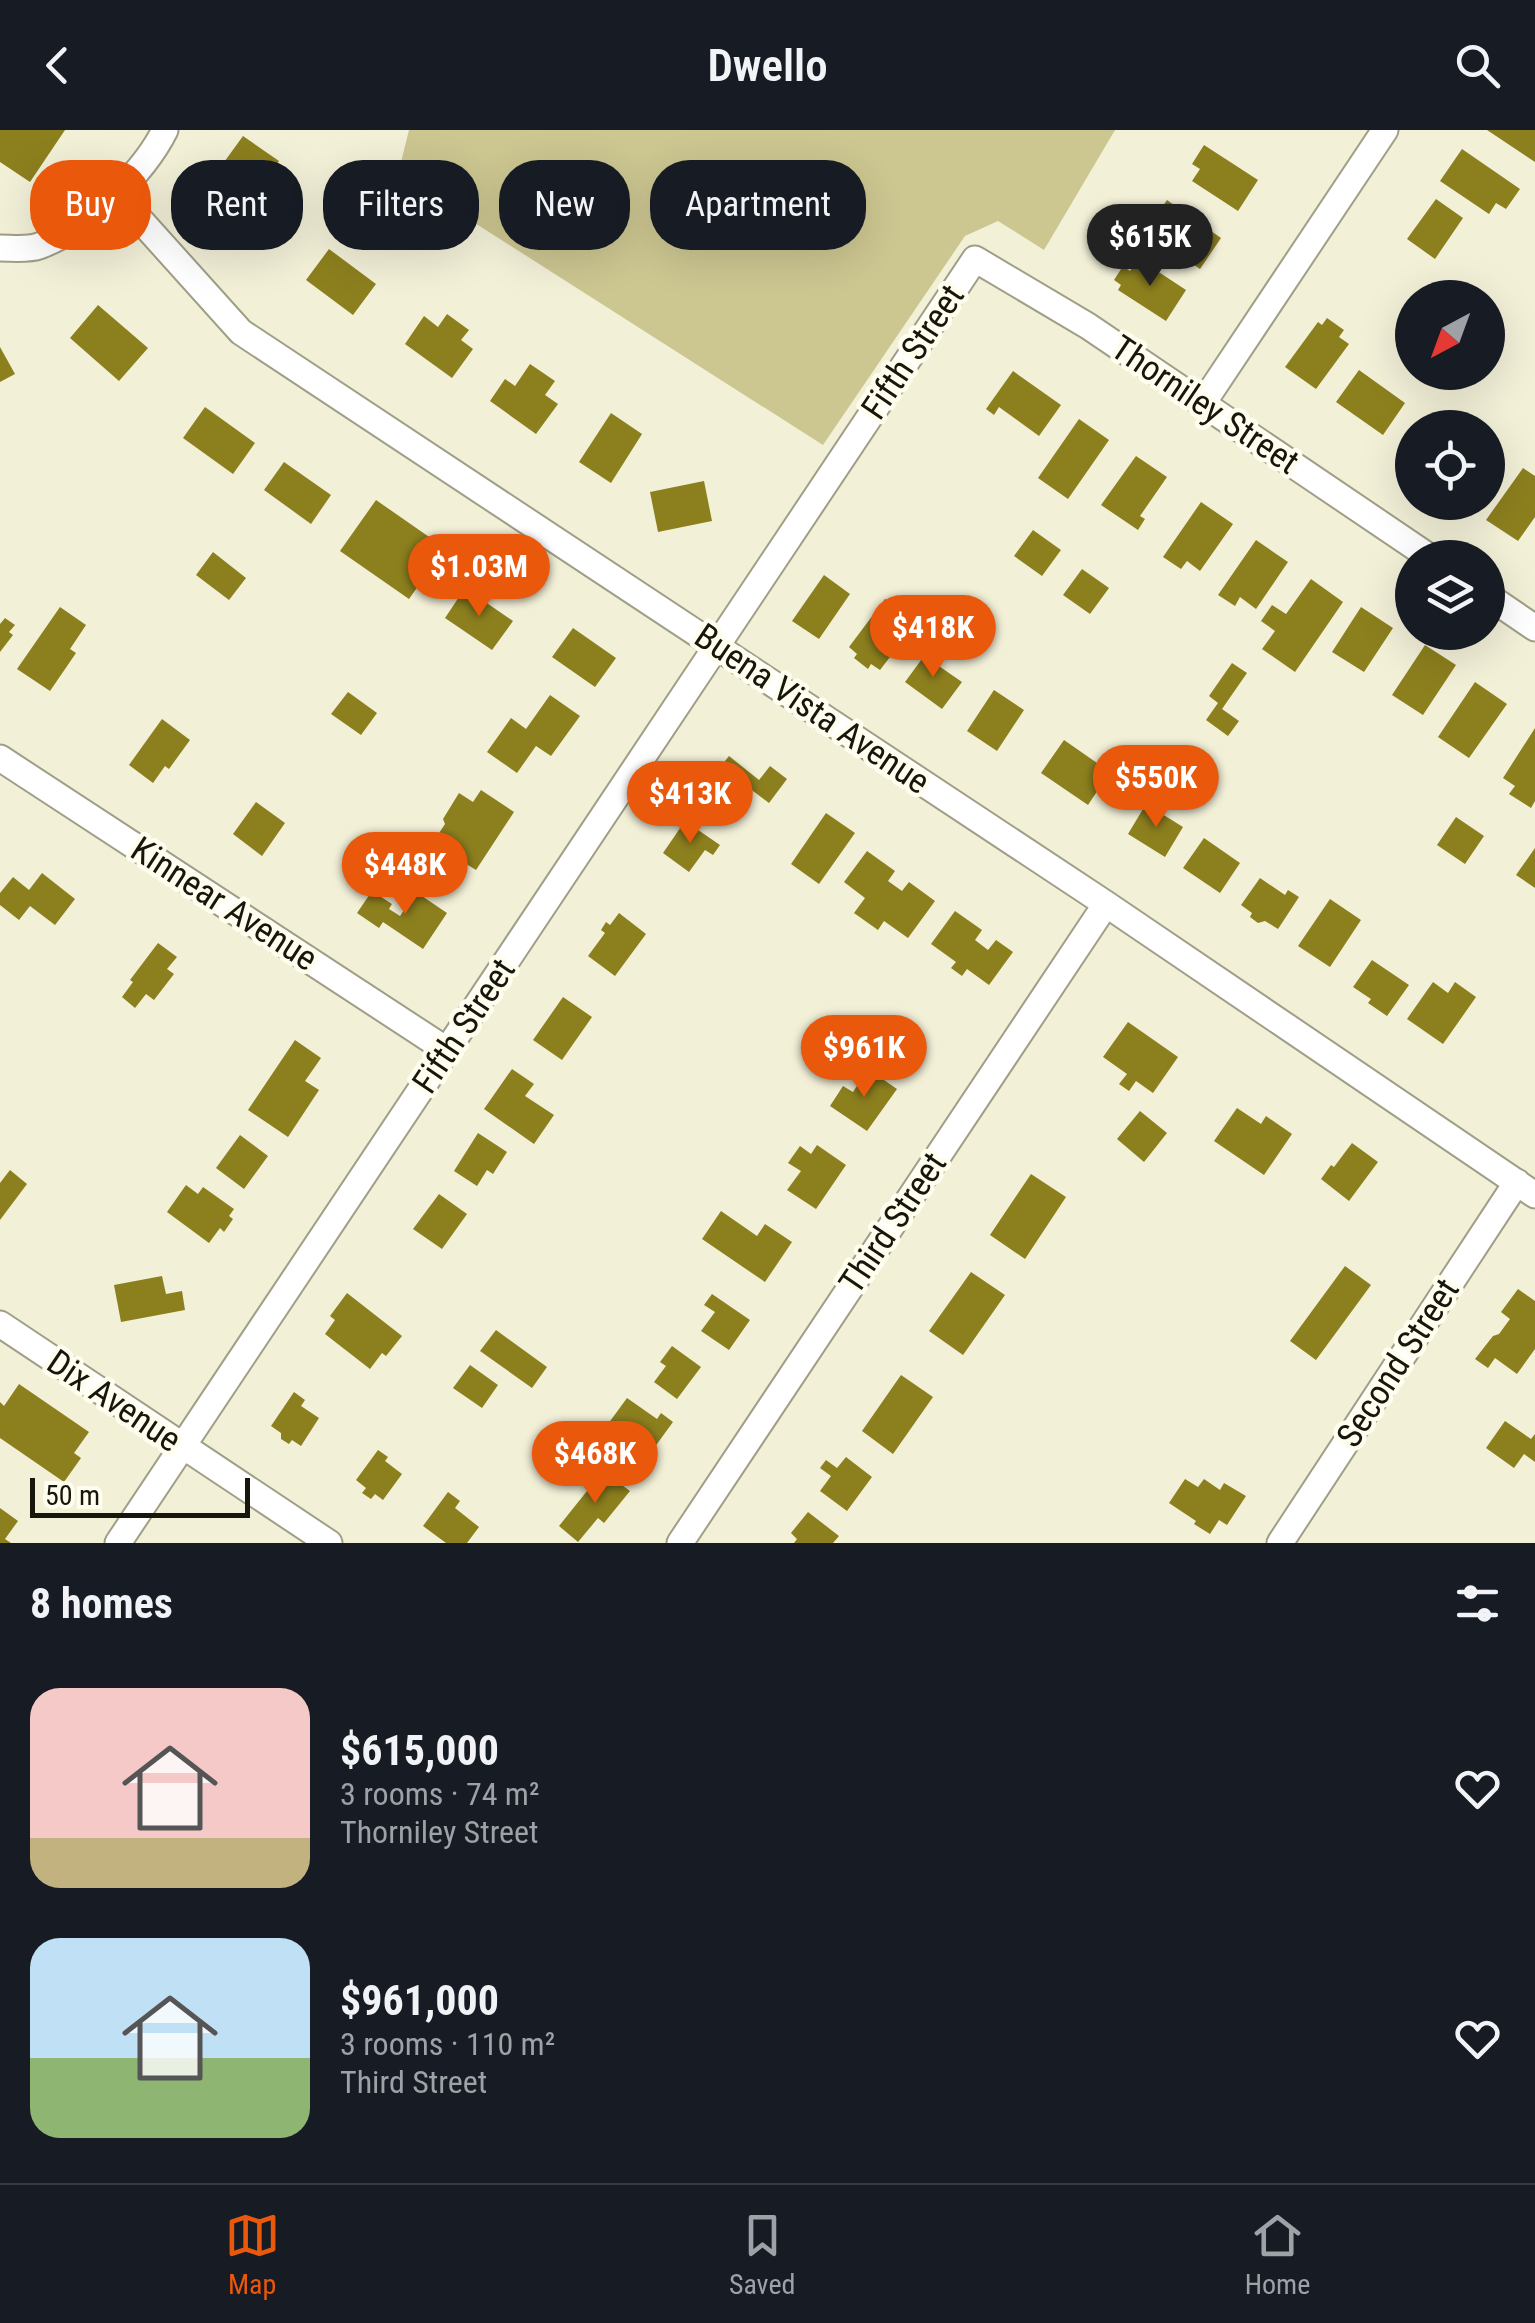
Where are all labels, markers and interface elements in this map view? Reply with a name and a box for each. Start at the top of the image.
icon: back [30,38,85,93]
icon: search [1450,38,1505,93]
text: Dwello [707,39,828,92]
chip: Buy [30,160,151,250]
chip: Rent [171,160,303,250]
chip: Filters [323,160,479,250]
chip: New [499,160,630,250]
chip: Apartment [650,160,866,250]
pin: $615K [1080,204,1220,289]
text: $615K [1109,217,1191,255]
street label: Fifth Street [853,277,973,427]
north arrow [1395,280,1505,390]
map controls [1395,280,1505,650]
street label: Thorniley Street [1104,327,1306,483]
button: locate [1395,410,1505,520]
pin: $1.03M [398,534,560,619]
button: layers [1395,540,1505,650]
text: $1.03M [430,547,528,585]
pin: $418K [863,595,1003,680]
text: $418K [892,608,974,646]
street label: Buena Vista Avenue [687,615,937,803]
pin: $550K [1086,745,1226,830]
text: $550K [1115,758,1197,796]
pin: $413K [620,761,760,846]
text: $413K [649,774,731,812]
street label: Kinnear Avenue [123,829,325,979]
pin: $448K [335,832,475,917]
text: $448K [364,845,446,883]
street label: Fifth Street [404,951,524,1101]
pin: $961K [794,1015,934,1100]
text: $961K [823,1028,905,1066]
street label: Third Street [831,1145,955,1301]
street label: Second Street [1328,1271,1468,1455]
street label: Dix Avenue [39,1341,189,1461]
pin: $468K [525,1421,665,1506]
text: $468K [554,1434,636,1472]
scale bar [30,1473,250,1518]
text: 50 m [45,1479,100,1512]
icon: filters [1450,1576,1505,1631]
text: 8 homes [30,1579,173,1628]
text: $615,000 [340,1726,499,1775]
icon: home [110,1728,230,1848]
icon: heart [1450,1761,1505,1816]
text: 3 rooms · 74 m² [340,1775,539,1813]
text: Thorniley Street [340,1813,539,1851]
text: $961,000 [340,1976,499,2025]
icon: home [110,1978,230,2098]
icon: heart [1450,2011,1505,2066]
text: 3 rooms · 110 m² [340,2025,555,2063]
text: Third Street [340,2063,487,2101]
tab: Map [225,2208,280,2301]
tab: Saved [729,2208,795,2301]
tab: Home [1245,2208,1310,2301]

